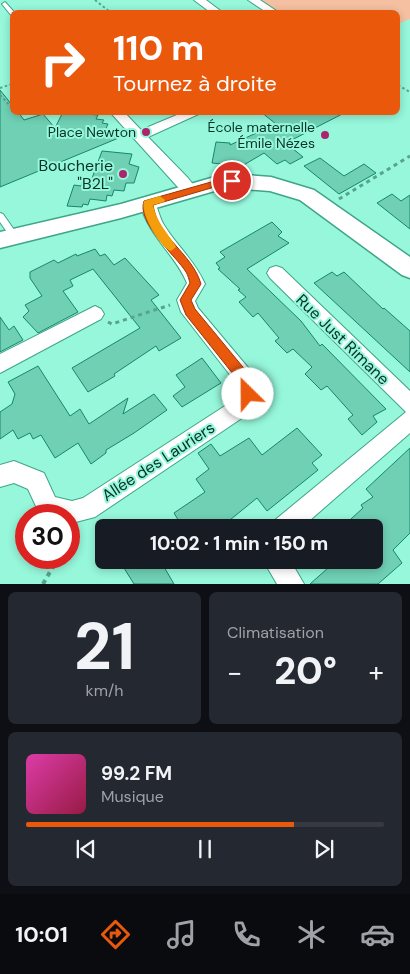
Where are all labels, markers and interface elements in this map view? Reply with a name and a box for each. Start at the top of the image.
text: 110 m [113,25,204,71]
icon: right [30,30,95,95]
text: Tournez à droite [113,69,277,98]
place label: École maternelle Émile Nézes [207,118,315,152]
place label: Place Newton [48,123,136,141]
marker: Place Newton [140,126,152,138]
marker: École maternelle Émile Nézes [319,129,331,141]
place label: Boucherie "B2L" [38,155,113,194]
pin [211,160,253,202]
icon: arrive [218,167,246,195]
marker: Boucherie "B2L" [117,168,129,180]
street label: Rue Just Rimane [291,289,394,389]
position arrow [221,367,273,419]
street label: Allée des Lauriers [98,417,219,506]
speed limit sign: 30 [15,504,80,569]
text: 10:02 · 1 min · 150 m [150,531,328,556]
text: 21 [74,605,135,689]
text: Climatisation [227,622,324,643]
text: 20° [274,646,337,696]
text: − [227,654,242,691]
text: + [369,654,384,691]
text: km/h [86,680,123,701]
text: 99.2 FM [101,761,172,786]
text: Musique [101,786,164,807]
icon: previous [72,835,100,863]
icon: pause [191,835,219,863]
icon: next [310,835,338,863]
icon: directions [98,917,133,952]
icon: music [164,917,199,952]
icon: phone [229,917,264,952]
icon: climate [294,917,329,952]
icon: car [360,917,395,952]
text: 10:01 [15,920,68,949]

